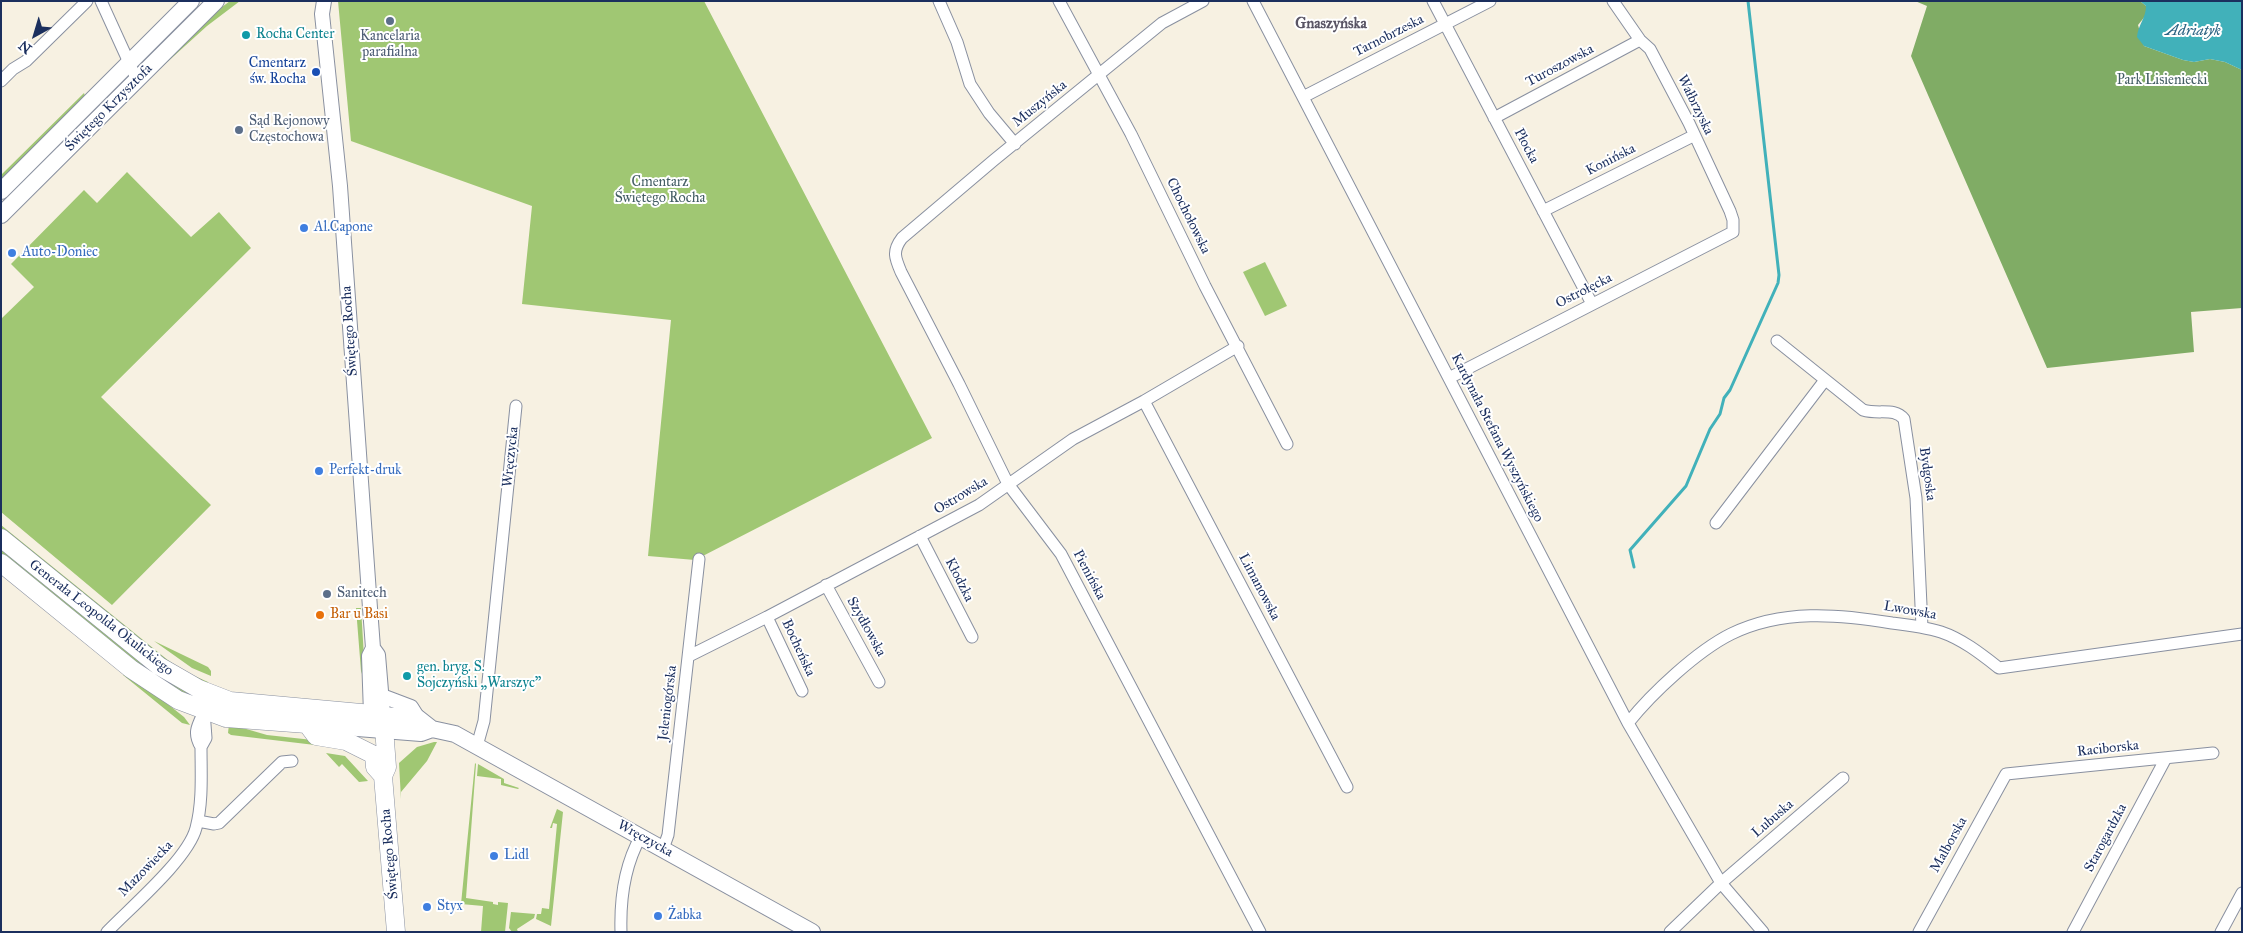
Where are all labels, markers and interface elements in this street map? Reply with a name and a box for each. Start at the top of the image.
north arrow [10,10,60,60]
street label: Tarnobrzeska [1351,11,1427,61]
marker: Kancelaria parafialna [384,15,396,27]
district label: Gnaszyńska [1295,15,1367,33]
water label: Adriatyk [2165,22,2221,40]
place label: Rocha Center [256,27,334,43]
marker: Rocha Center [240,29,252,41]
place label: Kancelaria parafialna [360,29,420,62]
text: N [15,37,35,57]
street label: Turoszowska [1523,41,1597,91]
place label: Cmentarz św. Rocha [249,56,306,88]
street label: Świętego Krzysztofa [62,61,156,155]
marker: Cmentarz św. Rocha [310,66,322,78]
street label: Wałbrzyska [1673,72,1717,138]
park label: Park Lisieniecki [2117,73,2207,89]
street label: Muszyńska [1009,77,1071,131]
place label: Sąd Rejonowy Częstochowa [249,114,330,146]
marker: Sąd Rejonowy Częstochowa [233,124,245,136]
street label: Płocka [1510,126,1542,166]
street label: Konińska [1583,140,1639,180]
park label: Cmentarz Świętego Rocha [615,175,705,208]
street label: Chochołowska [1162,175,1214,257]
place label: Al.Capone [314,220,373,236]
marker: Al.Capone [298,222,310,234]
place label: Auto-Doniec [22,245,98,261]
marker: Auto-Doniec [6,247,18,259]
street label: Ostrołęcka [1553,270,1615,312]
street label: Świętego Rocha [338,285,362,377]
street label: Kardynała Stefana Wyszyńskiego [1447,351,1547,525]
street label: Wręczycka [499,426,523,488]
street label: Bydgoska [1915,446,1939,502]
place label: Perfekt-druk [329,463,402,479]
marker: Perfekt-druk [313,465,325,477]
street label: Ostrowska [931,473,991,519]
street label: Pienińska [1069,547,1109,603]
street label: Limanowska [1234,551,1284,623]
street label: Kłodzka [941,555,977,605]
street label: Generała Leopolda Okulickiego [26,556,176,680]
place label: Sanitech [337,586,387,602]
marker: Sanitech [321,588,333,600]
street label: Szydłowska [843,594,889,660]
street label: Lwowska [1882,598,1938,624]
place label: Bar u Basi [330,607,388,623]
marker: Bar u Basi [314,609,326,621]
street label: Bocheńska [778,617,818,679]
place label: gen. bryg. S. Sojczyński „Warszyc" [417,660,541,692]
street label: Jeleniogórska [655,664,681,742]
marker: gen. bryg. S. Sojczyński „Warszyc" [401,670,413,682]
street label: Raciborska [2076,737,2140,761]
street label: Lubuska [1749,796,1797,842]
street label: Starogardzka [2081,801,2131,875]
street label: Świętego Rocha [378,808,402,900]
street label: Malborska [1927,814,1971,876]
street label: Wręczycka [614,817,676,861]
street label: Mazowiecka [115,838,177,900]
place label: Lidl [504,848,529,864]
marker: Lidl [488,850,500,862]
place label: Styx [437,899,463,915]
marker: Styx [421,901,433,913]
place label: Żabka [668,908,702,924]
marker: Żabka [652,910,664,922]

